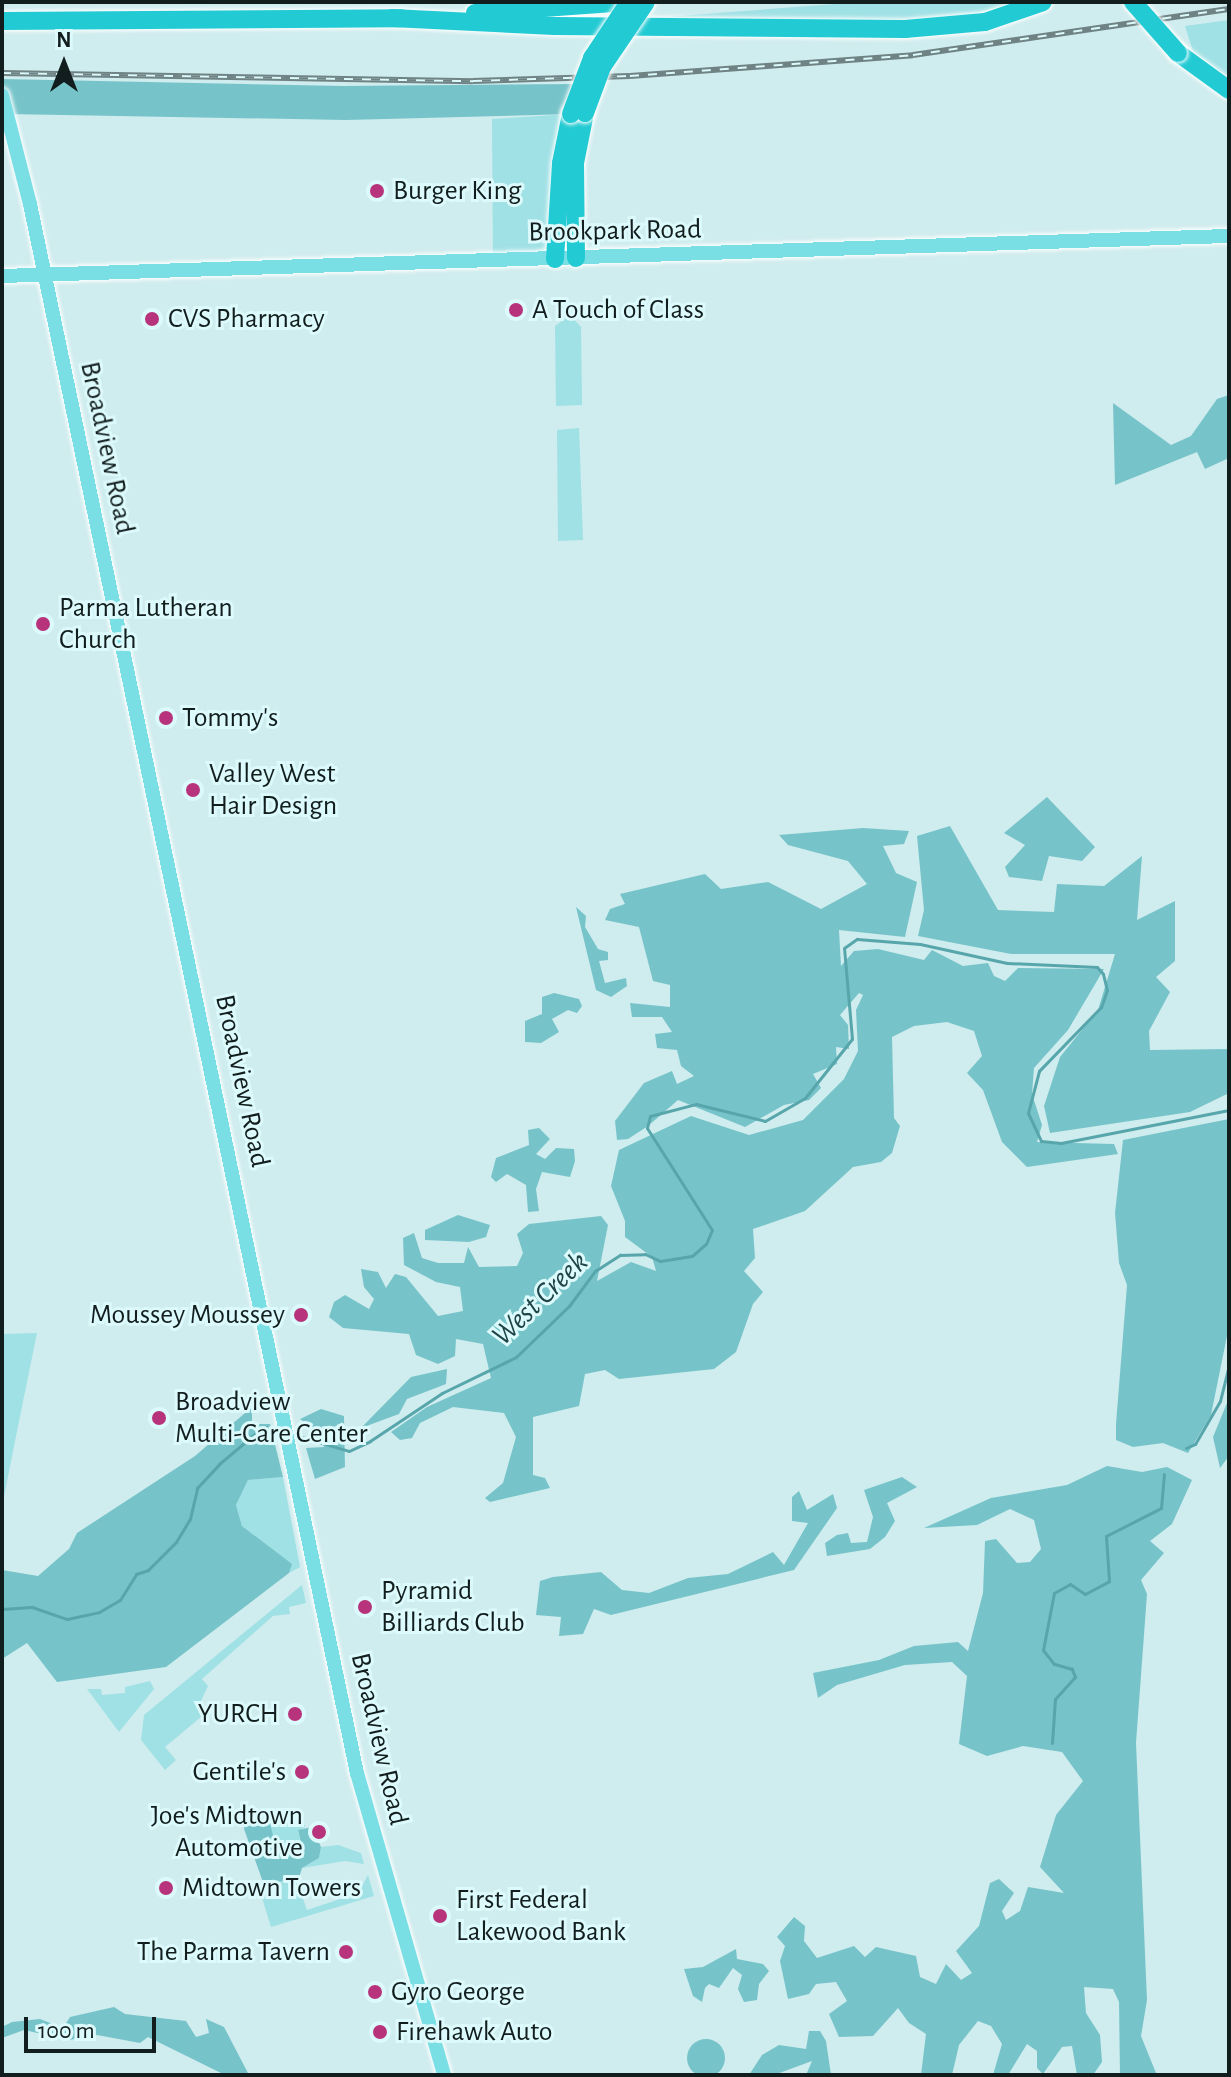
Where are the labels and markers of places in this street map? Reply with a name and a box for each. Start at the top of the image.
place label: Burger King [393,174,521,208]
marker: Burger King [368,182,386,200]
place label: A Touch of Class [532,293,704,327]
marker: A Touch of Class [507,301,525,319]
place label: CVS Pharmacy [168,302,325,336]
marker: CVS Pharmacy [143,310,161,328]
place label: Parma Lutheran Church [59,591,233,657]
marker: Parma Lutheran Church [34,615,52,633]
place label: Tommy's [182,701,278,735]
marker: Tommy's [157,709,175,727]
place label: Valley West Hair Design [209,757,337,823]
marker: Valley West Hair Design [184,781,202,799]
place label: Moussey Moussey [90,1298,285,1332]
marker: Moussey Moussey [292,1306,310,1324]
place label: Broadview Multi-Care Center [175,1385,368,1451]
marker: Broadview Multi-Care Center [150,1409,168,1427]
place label: Pyramid Billiards Club [381,1574,525,1640]
marker: Pyramid Billiards Club [356,1598,374,1616]
place label: YURCH [198,1697,279,1731]
marker: YURCH [286,1705,304,1723]
place label: Gentile's [193,1755,286,1789]
marker: Gentile's [293,1763,311,1781]
place label: Joe's Midtown Automotive [151,1799,303,1865]
marker: Joe's Midtown Automotive [310,1823,328,1841]
place label: Midtown Towers [182,1871,361,1905]
marker: Midtown Towers [157,1879,175,1897]
place label: First Federal Lakewood Bank [456,1883,626,1949]
marker: First Federal Lakewood Bank [431,1907,449,1925]
place label: The Parma Tavern [137,1935,330,1969]
marker: The Parma Tavern [337,1943,355,1961]
place label: Gyro George [391,1975,525,2009]
marker: Gyro George [366,1983,384,2001]
place label: Firehawk Auto [396,2015,552,2049]
marker: Firehawk Auto [371,2023,389,2041]

